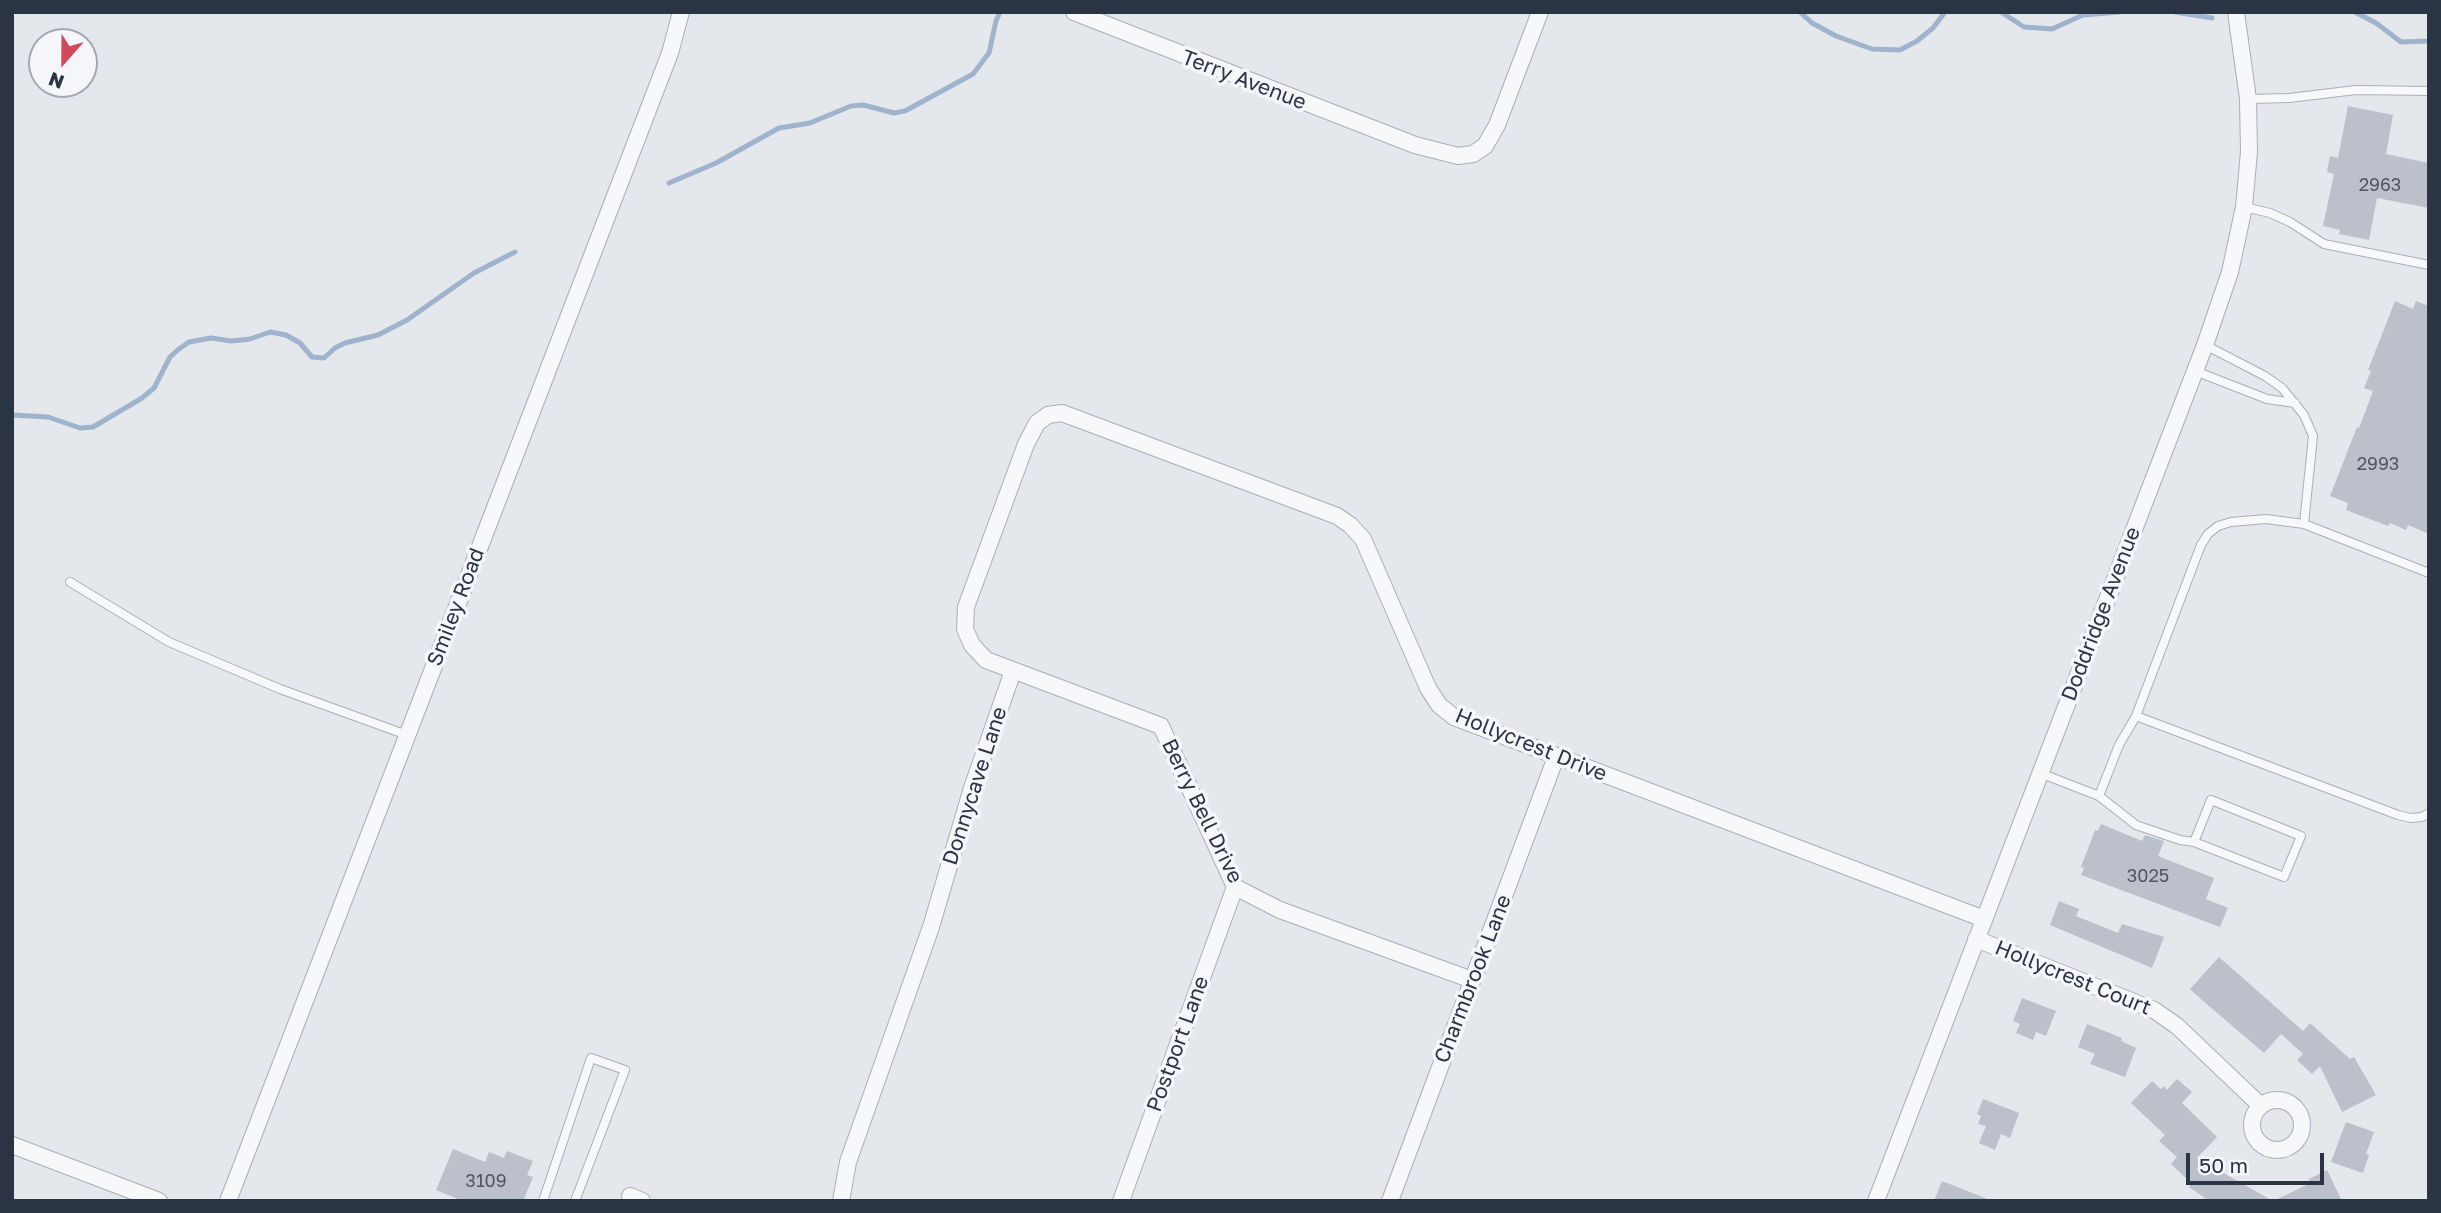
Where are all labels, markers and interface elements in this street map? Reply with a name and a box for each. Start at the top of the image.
north arrow [28,28,98,98]
street label: Terry Avenue [1178,45,1310,115]
text: N [45,68,67,95]
house number: 2963 [2359,174,2401,196]
house number: 2993 [2357,453,2399,475]
street label: Doddridge Avenue [2056,523,2146,705]
street label: Smiley Road [422,544,490,670]
street label: Hollycrest Drive [1451,703,1611,787]
street label: Donnycave Lane [938,704,1012,868]
street label: Berry Bell Drive [1156,735,1248,887]
house number: 3025 [2127,865,2169,887]
street label: Charmbrook Lane [1429,891,1517,1067]
street label: Hollycrest Court [1991,935,2155,1021]
street label: Postport Lane [1142,973,1214,1115]
scale bar [2189,1140,2327,1184]
text: 50 m [2199,1152,2248,1178]
house number: 3109 [465,1170,507,1192]

